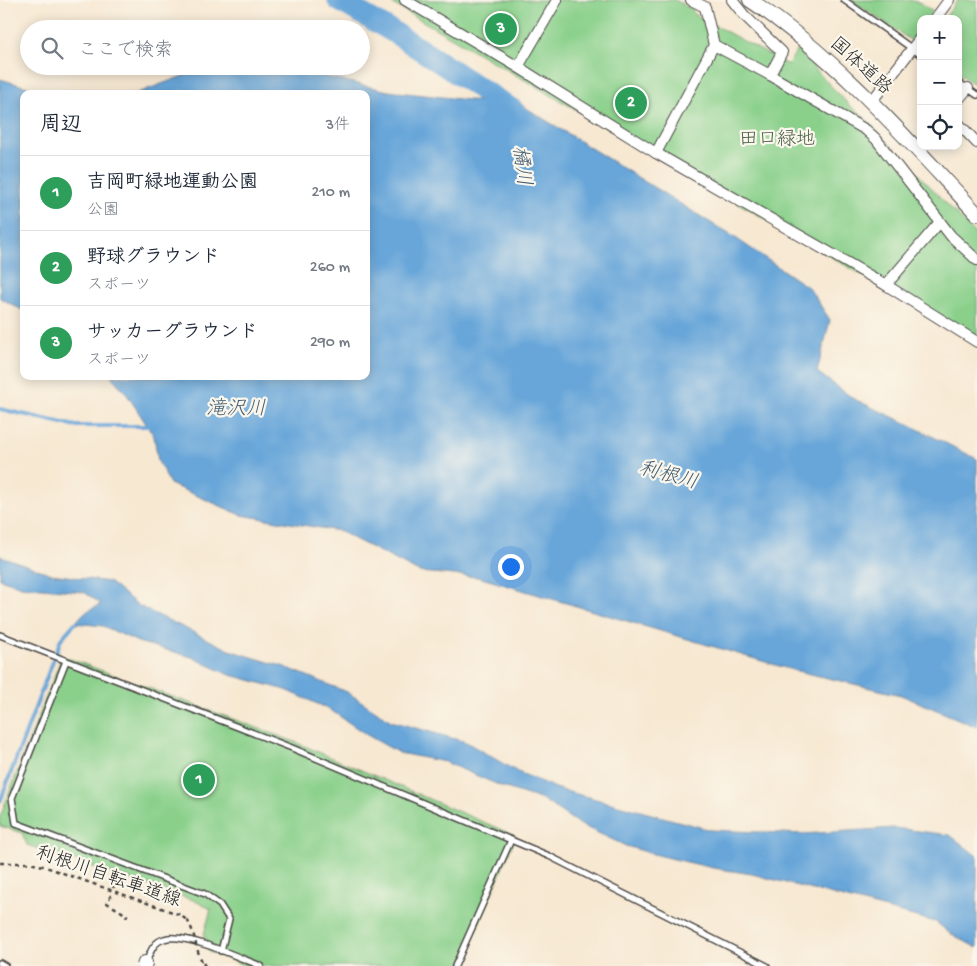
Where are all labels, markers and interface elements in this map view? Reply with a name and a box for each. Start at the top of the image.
pin: 3 [485,10,517,48]
map controls [917,15,962,150]
button: + [917,15,962,60]
search box [20,20,370,75]
street label: 国体道路 [824,32,897,101]
icon: search [38,34,66,62]
text: ここで検索 [78,40,173,63]
button: − [917,60,962,105]
pin: 2 [615,84,647,122]
button: locate [917,105,962,150]
text: 周辺 [40,114,82,139]
text: 3件 [326,117,350,136]
park label: 田口緑地 [739,129,815,152]
water label: 橘川 [506,145,535,187]
text: 吉岡町緑地運動公園 [87,172,258,195]
text: 1 [53,184,59,203]
text: 210 m [311,184,350,203]
text: 公園 [87,202,119,221]
text: 野球グラウンド [87,247,220,270]
text: 2 [52,259,60,278]
text: 260 m [310,259,350,278]
text: スポーツ [87,277,151,296]
text: サッカーグラウンド [87,322,258,345]
text: 3 [52,334,60,353]
text: 290 m [310,334,350,353]
text: スポーツ [87,352,151,371]
water label: 滝沢川 [206,397,266,422]
water label: 利根川 [636,456,700,496]
your location [498,554,524,580]
pin: 1 [183,761,215,799]
street label: 利根川自転車道線 [32,841,184,914]

